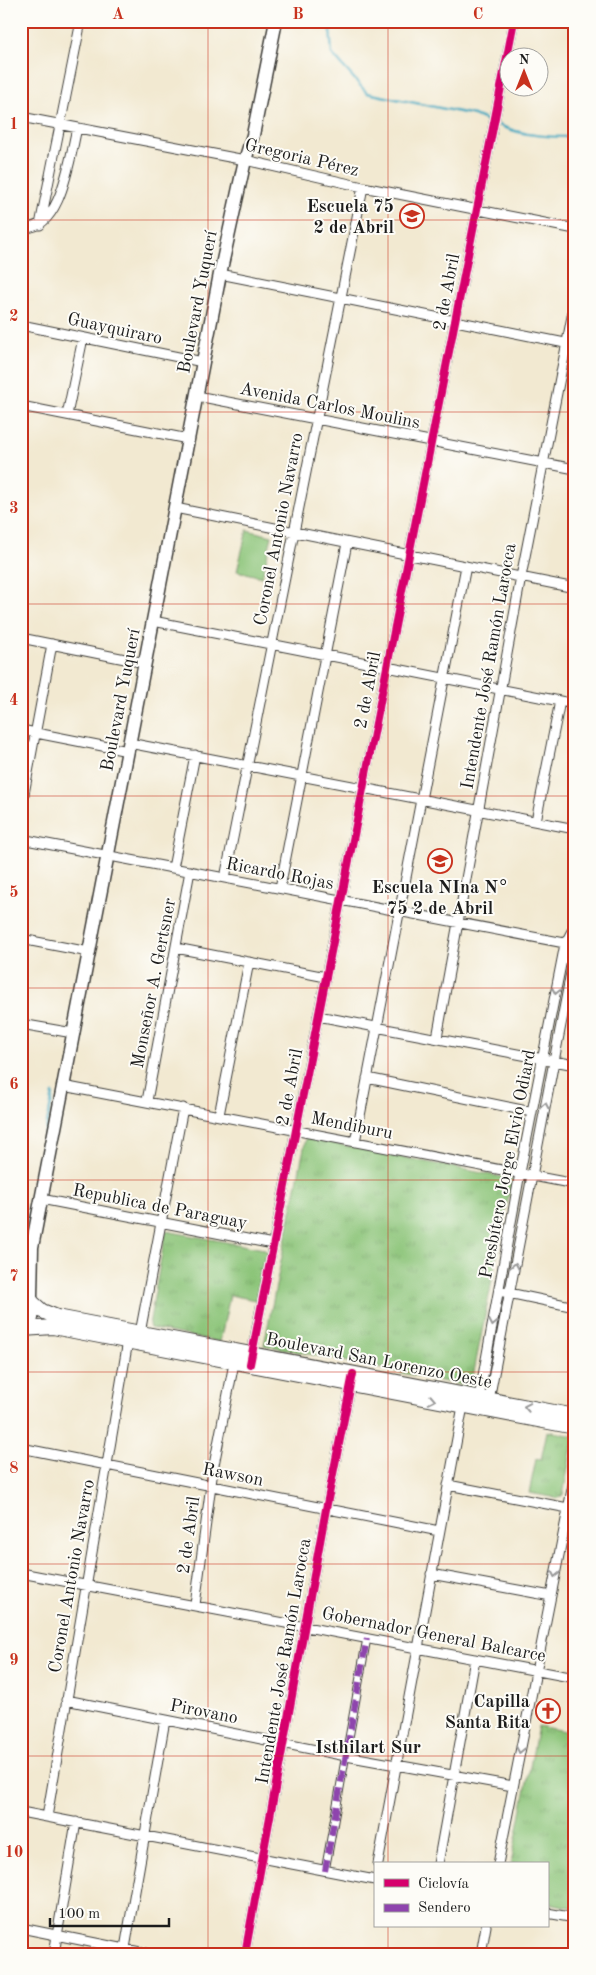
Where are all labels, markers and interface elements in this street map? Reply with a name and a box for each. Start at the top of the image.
text: A [112,7,124,23]
text: B [292,7,304,23]
text: C [473,7,483,23]
north arrow [498,48,548,98]
text: N [519,53,530,67]
text: 1 [9,117,19,133]
street label: Gregoria Pérez [243,136,361,180]
place label: Escuela 75 2 de Abril [306,198,394,237]
school or university icon: Escuela 75 2 de Abril [399,203,425,229]
street label: Boulevard Yuquerí [175,229,221,375]
street label: 2 de Abril [431,252,463,332]
text: 2 [9,309,19,325]
street label: Guayquiraro [66,310,164,348]
street label: Avenida Carlos Moulins [238,380,422,432]
street label: Coronel Antonio Navarro [251,431,307,627]
text: 3 [9,501,19,517]
street label: Intendente José Ramón Larocca [458,542,520,791]
street label: Boulevard Yuquerí [98,627,144,773]
street label: 2 de Abril [352,650,384,730]
text: 4 [9,693,19,709]
school or university icon: Escuela NIna N° 75 2 de Abril [427,848,453,874]
street label: Ricardo Rojas [224,855,335,893]
place label: Escuela NIna N° 75 2 de Abril [372,879,508,918]
text: 5 [9,885,19,901]
street label: Monseñor A. Gertsner [129,896,179,1070]
one-way arrow [551,987,562,996]
street label: 2 de Abril [274,1047,306,1127]
street label: Presbítero Jorge Elvio Odiard [477,1048,539,1280]
text: 6 [9,1077,19,1093]
one-way arrow [540,1102,550,1111]
street label: Mendiburu [309,1109,395,1143]
street label: Republica de Paraguay [71,1181,249,1233]
one-way arrow [509,1261,519,1270]
text: 7 [9,1269,19,1285]
one-way arrow [488,1319,498,1327]
street label: Boulevard San Lorenzo Oeste [264,1330,493,1392]
one-way arrow [428,1394,436,1404]
one-way arrow [522,1402,531,1412]
street label: Rawson [201,1460,265,1490]
text: 8 [9,1461,19,1477]
street label: Coronel Antonio Navarro [46,1478,98,1674]
street label: 2 de Abril [175,1495,203,1575]
street label: Intendente José Ramón Larocca [253,1537,315,1786]
one-way arrow [550,1569,561,1578]
street label: Gobernador General Balcarce [320,1604,547,1666]
text: 9 [9,1653,19,1669]
place label: Capilla Santa Rita [445,1693,530,1732]
street label: Pirovano [168,1697,240,1727]
church icon: Capilla Santa Rita [535,1698,561,1724]
district label: Isthilart Sur [315,1739,421,1758]
one-way arrow [515,1746,526,1755]
text: 10 [5,1845,23,1861]
legend [374,1862,548,1928]
text: Ciclovía [418,1877,470,1892]
scale bar [50,1895,169,1927]
text: Sendero [418,1901,471,1916]
text: 100 m [58,1907,100,1922]

